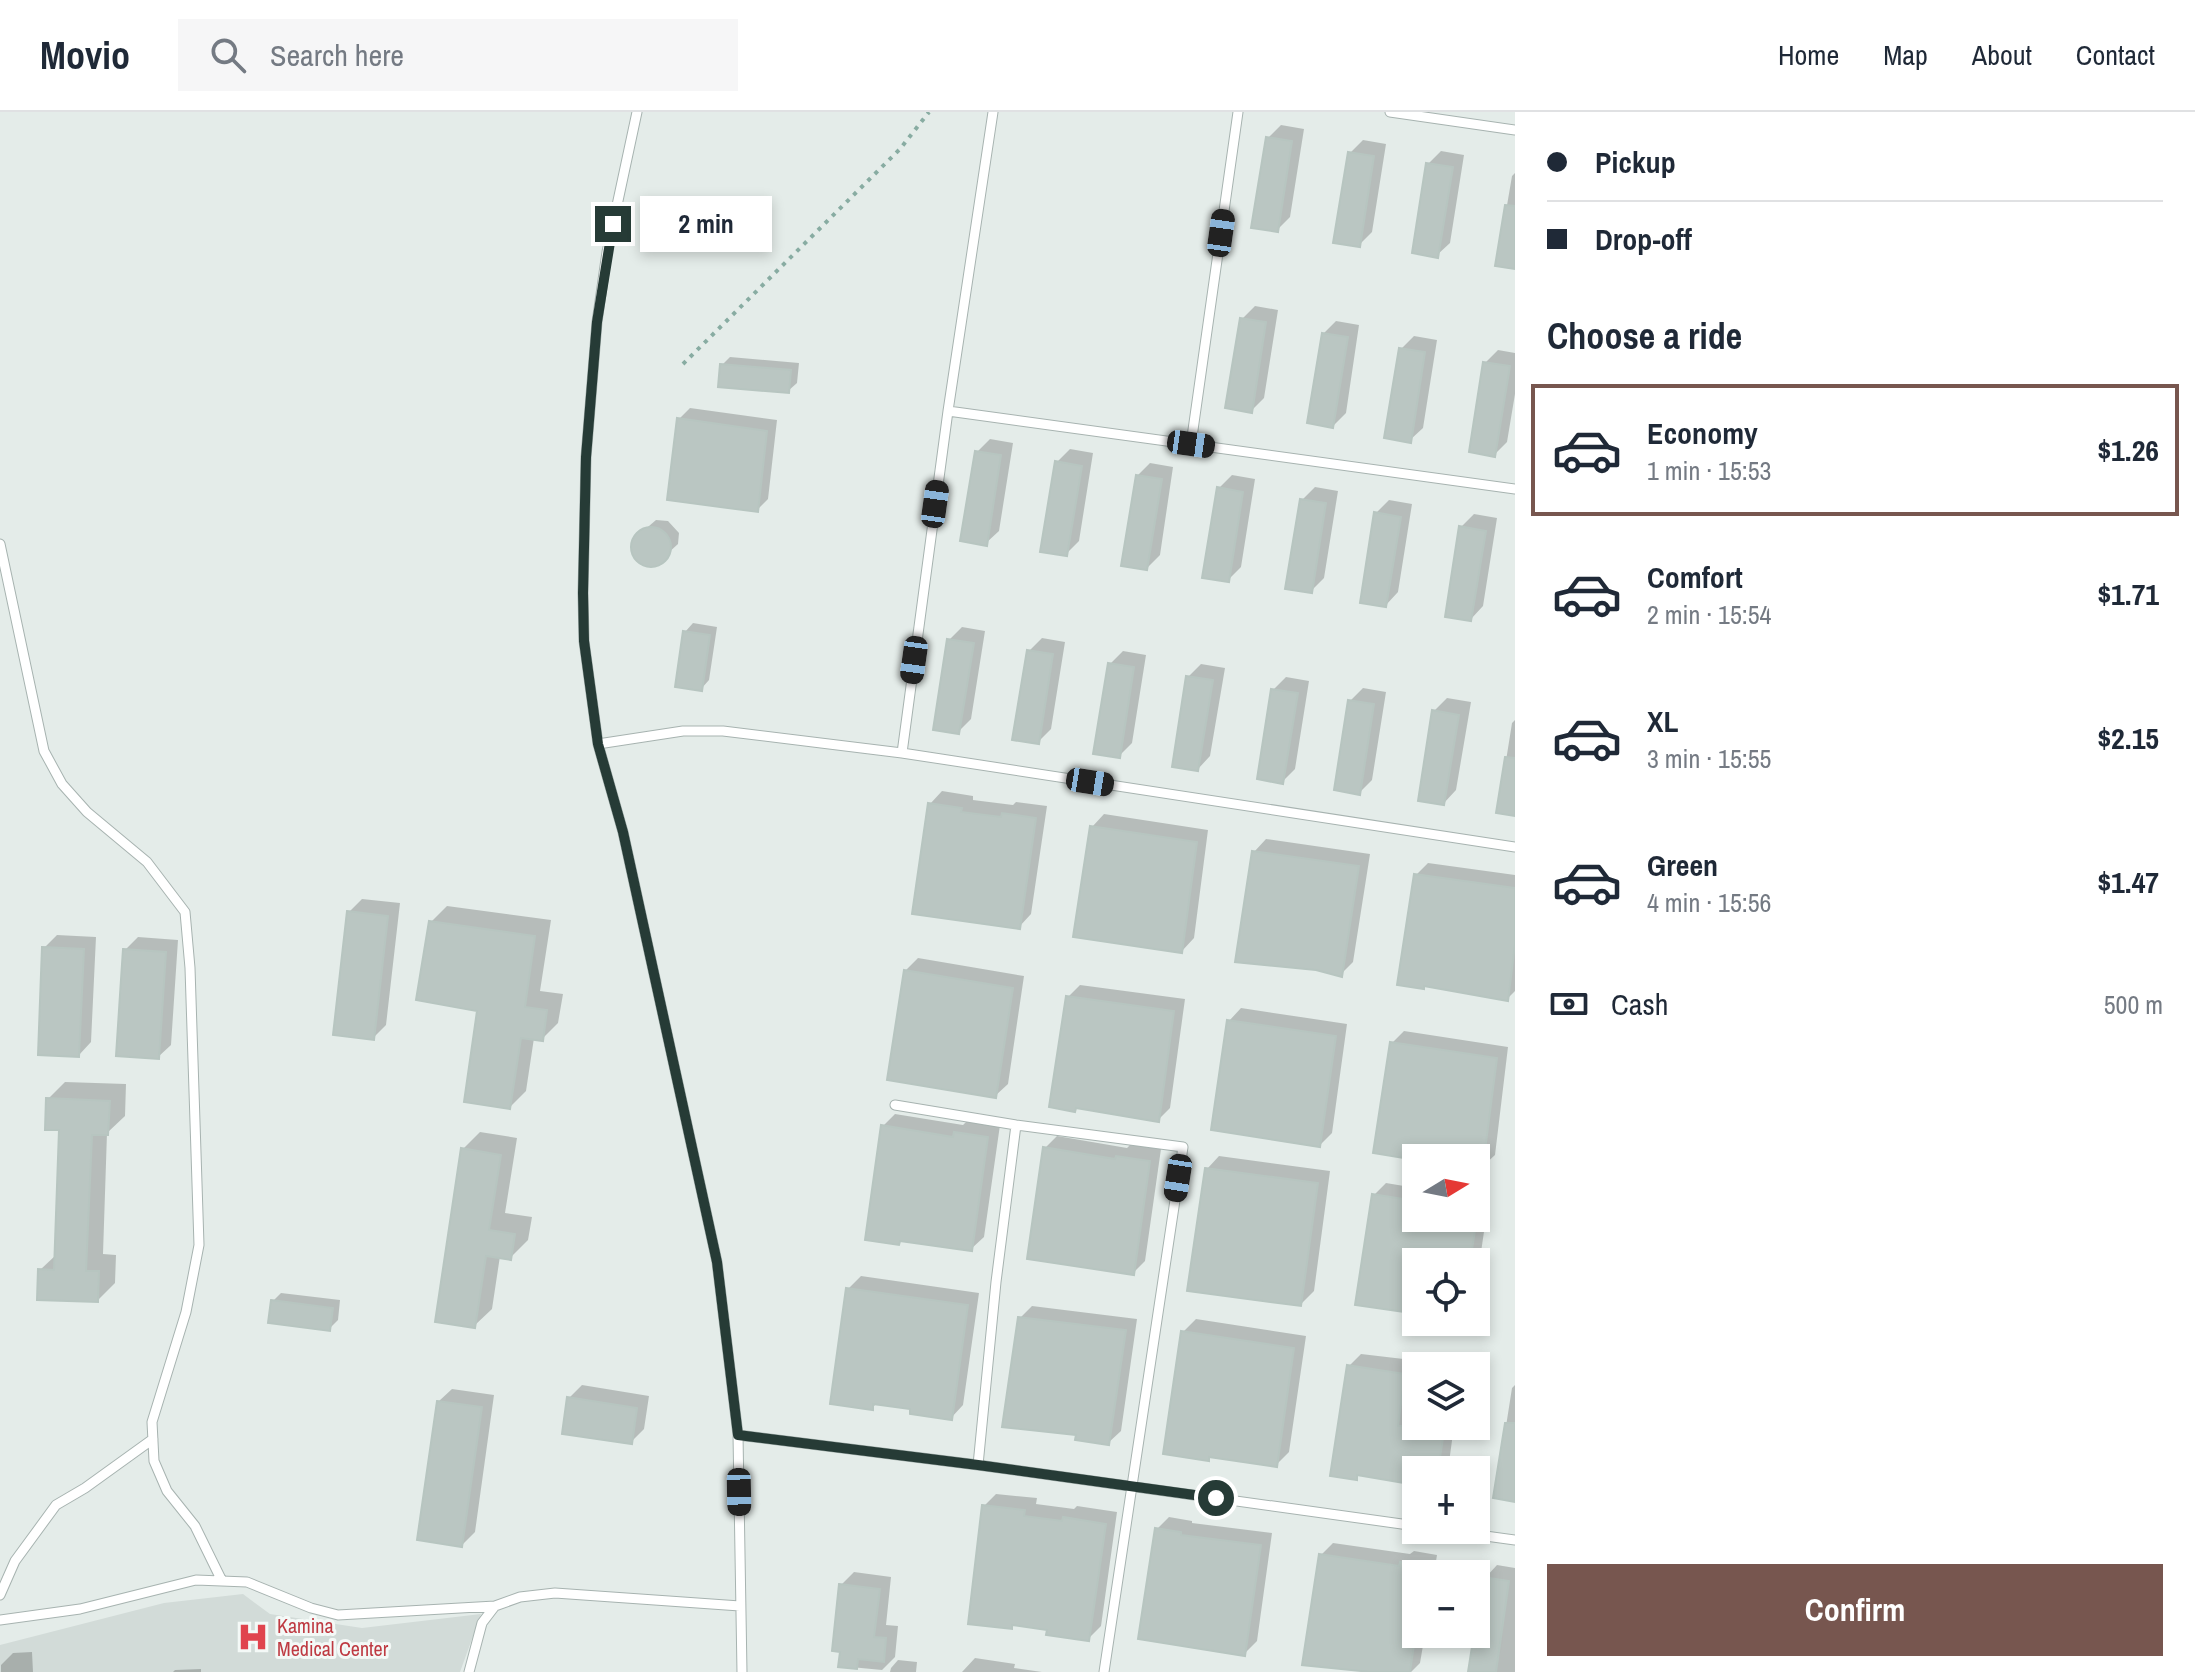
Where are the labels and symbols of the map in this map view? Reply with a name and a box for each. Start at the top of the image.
callout: 2 min [641,196,773,252]
route end [595,206,631,242]
car [1206,208,1236,258]
car [1166,429,1216,459]
car [920,479,950,529]
car [899,635,929,685]
car [1064,766,1116,798]
north arrow [1402,1144,1490,1232]
car [1162,1152,1194,1204]
car [727,1468,751,1516]
route start [1198,1480,1234,1516]
place label: Kamina Medical Center [277,1612,389,1662]
hospital icon: Kamina Medical Center [236,1620,270,1654]

